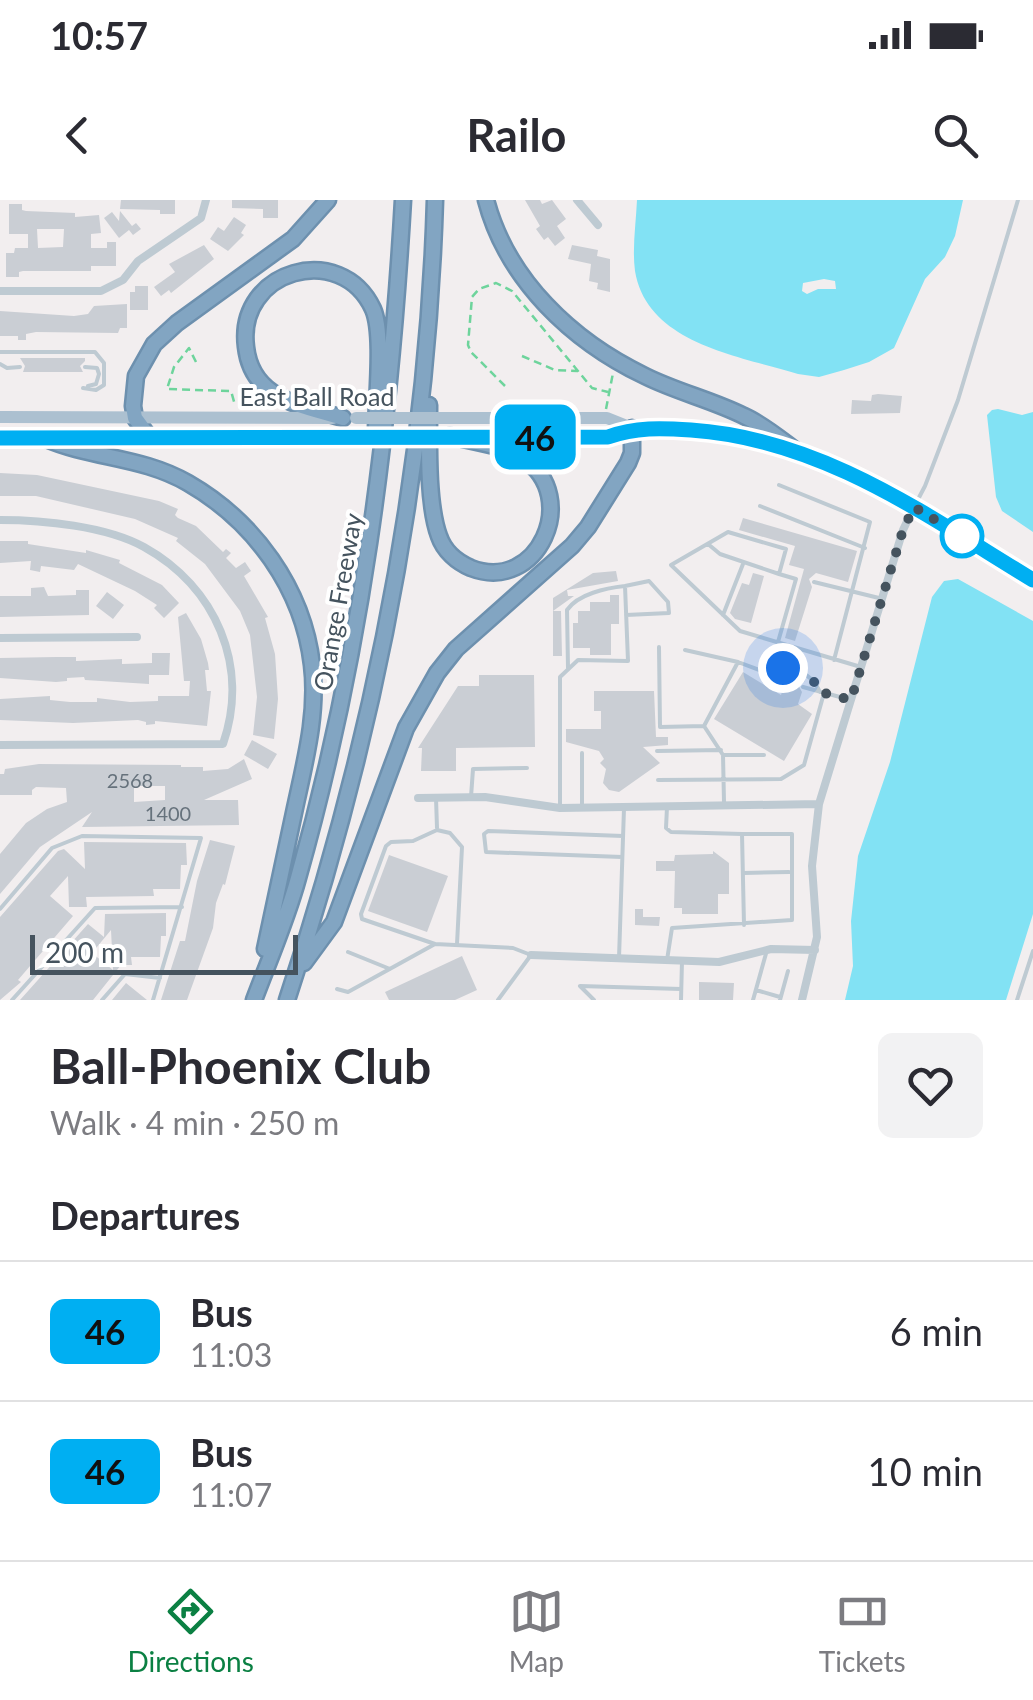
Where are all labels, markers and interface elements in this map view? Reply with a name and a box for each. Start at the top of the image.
text: 10:57 [50,12,148,58]
icon: back [50,108,105,163]
text: Railo [467,108,566,162]
icon: search [928,108,983,163]
street label: East Ball Road [240,381,394,411]
line badge: 46 [490,404,580,470]
text: 46 [515,416,555,458]
street label: Orange Freeway [307,511,367,693]
unlabelled marker [941,515,983,557]
your location [758,643,808,693]
house number: 2568 [107,768,153,792]
house number: 1400 [145,801,191,825]
scale bar [30,930,298,974]
text: 200 m [45,935,124,969]
button: heart [878,1033,983,1138]
text: Ball-Phoenix Club [50,1037,431,1094]
text: Walk · 4 min · 250 m [50,1103,339,1142]
text: Departures [50,1192,240,1238]
text: Bus [190,1289,253,1335]
text: 6 min [890,1308,983,1354]
text: 46 [85,1310,125,1352]
text: 11:03 [190,1335,272,1374]
text: Bus [190,1429,253,1475]
text: 10 min [868,1448,983,1494]
text: 46 [85,1450,125,1492]
text: 11:07 [190,1475,272,1514]
tab: Directions [127,1584,254,1678]
tab: Map [509,1584,564,1678]
tab: Tickets [819,1584,906,1678]

